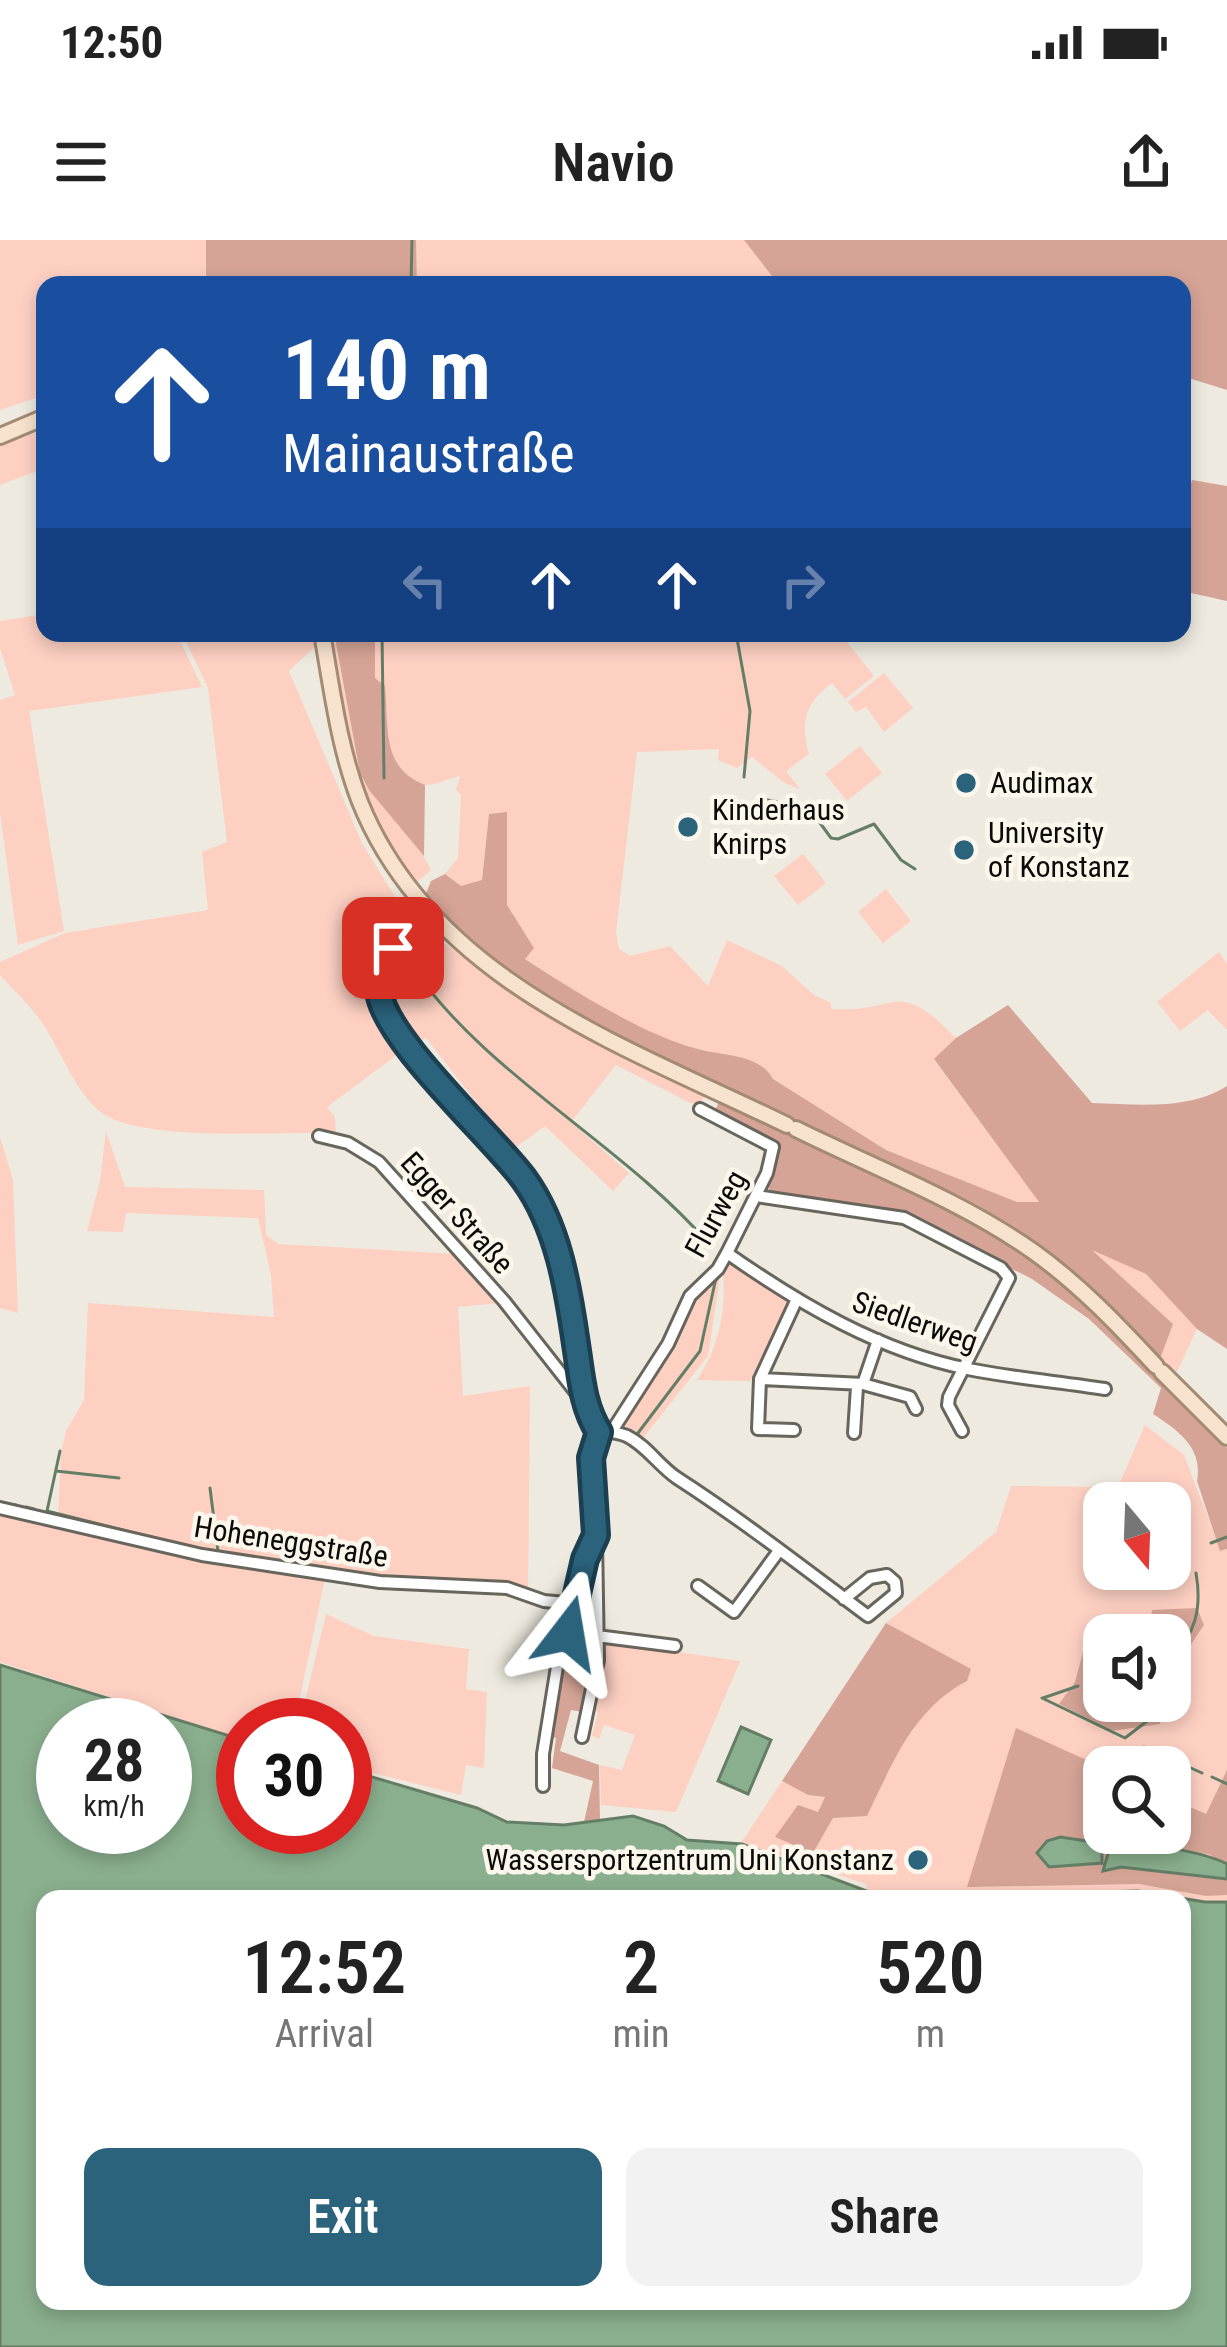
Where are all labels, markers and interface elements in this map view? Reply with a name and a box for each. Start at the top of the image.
text: 12:50 [60,16,163,69]
icon: menu [48,129,114,195]
icon: share [1113,129,1179,195]
text: Navio [552,131,675,194]
text: 140 m [282,321,491,420]
icon: ahead [84,324,240,480]
text: Mainaustraße [282,422,575,485]
icon: left [392,552,458,618]
icon: ahead [518,552,584,618]
icon: ahead [644,552,710,618]
icon: right [770,552,836,618]
place label: Audimax [990,765,1094,800]
marker: Audimax [953,770,979,796]
place label: Kinderhaus Knirps [712,792,845,861]
marker: Kinderhaus Knirps [675,814,701,840]
place label: University of Konstanz [988,815,1130,884]
marker: University of Konstanz [951,837,977,863]
pin [342,897,444,999]
icon: arrive [360,915,426,981]
street label: Egger Straße [394,1145,521,1281]
street label: Flurweg [678,1164,754,1263]
street label: Siedlerweg [848,1284,982,1359]
north arrow [1083,1482,1191,1590]
map controls [1083,1482,1191,1854]
street label: Hoheneggstraße [192,1509,390,1574]
position arrow [505,1570,631,1696]
button: sound [1083,1614,1191,1722]
speed limit sign: 30 [216,1698,372,1854]
text: 28 [84,1725,144,1796]
button: search [1083,1746,1191,1854]
text: km/h [83,1788,145,1823]
place label: Wassersportzentrum Uni Konstanz [486,1842,894,1877]
marker: Wassersportzentrum Uni Konstanz [905,1847,931,1873]
text: 12:52 [242,1926,406,2011]
text: 2 [623,1926,659,2011]
text: 520 [876,1926,985,2011]
text: Arrival [275,2011,374,2057]
text: min [613,2011,670,2057]
text: m [916,2011,945,2057]
button: Exit [84,2148,602,2286]
button: Share [626,2148,1143,2286]

